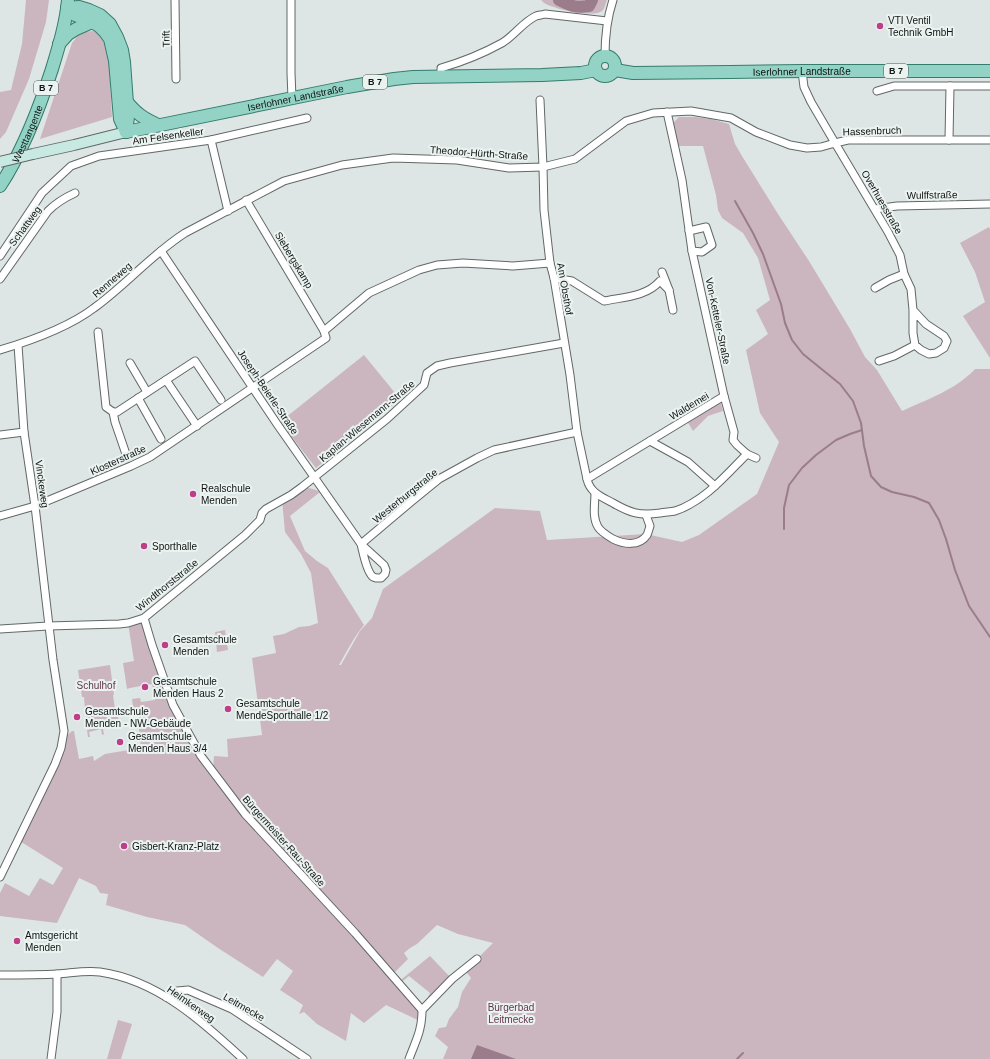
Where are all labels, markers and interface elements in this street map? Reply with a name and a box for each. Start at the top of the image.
place label: VTI Ventil Technik GmbH [888,15,954,38]
marker: VTI Ventil Technik GmbH [875,21,885,31]
street label: Trift [160,30,172,48]
road number: B 7 [884,64,908,78]
street label: Iserlohner Landstraße [753,66,851,77]
road number: B 7 [363,75,387,89]
road number: B 7 [34,81,58,95]
street label: Iserlohner Landstraße [246,82,345,113]
street label: Westtangente [9,103,45,164]
street label: Hassenbruch [842,124,902,138]
street label: Am Felsenkeller [132,125,205,146]
street label: Theodor-Hürth-Straße [430,144,529,162]
street label: Overhuesstraße [859,168,905,236]
street label: Wulffstraße [907,189,958,201]
street label: Schattweg [7,204,43,248]
street label: Siebergskamp [273,230,315,291]
street label: Renneweg [90,260,134,300]
street label: Am Obsthof [555,262,575,316]
street label: Von-Ketteler-Straße [703,277,733,366]
street label: Joseph-Beierle-Straße [235,347,301,437]
street label: Kaplan-Wiesemann-Straße [317,378,417,464]
street label: Waldemei [667,390,711,422]
street label: Klosterstraße [89,443,148,477]
street label: Vinckeweg [33,459,51,509]
street label: Westerburgstraße [371,466,440,525]
place label: Realschule Menden [201,483,251,506]
marker: Realschule Menden [188,489,198,499]
marker: Sporthalle [139,541,149,551]
place label: Sporthalle [152,541,197,552]
street label: Windthorststraße [134,556,200,613]
place label: Gesamtschule Menden [173,634,237,657]
marker: Gesamtschule Menden [160,640,170,650]
place label: Gesamtschule Menden Haus 2 [153,676,224,699]
park label: Schulhof [77,680,116,691]
marker: Gesamtschule Menden Haus 2 [140,682,150,692]
place label: Gesamtschule MendeSporthalle 1/2 [236,698,329,721]
marker: Gesamtschule MendeSporthalle 1/2 [223,704,233,714]
place label: Gesamtschule Menden - NW-Gebäude [85,706,191,729]
marker: Gesamtschule Menden - NW-Gebäude [72,712,82,722]
place label: Gesamtschule Menden Haus 3/4 [128,731,207,754]
marker: Gesamtschule Menden Haus 3/4 [115,737,125,747]
street label: Bürgermeister-Rau-Straße [240,794,328,889]
marker: Gisbert-Kranz-Platz [119,841,129,851]
place label: Gisbert-Kranz-Platz [132,841,219,852]
place label: Amtsgericht Menden [25,930,78,953]
marker: Amtsgericht Menden [12,936,22,946]
street label: Heimkerweg [165,984,217,1024]
street label: Leitmecke [222,991,267,1023]
park label: Bürgerbad Leitmecke [488,1002,534,1025]

